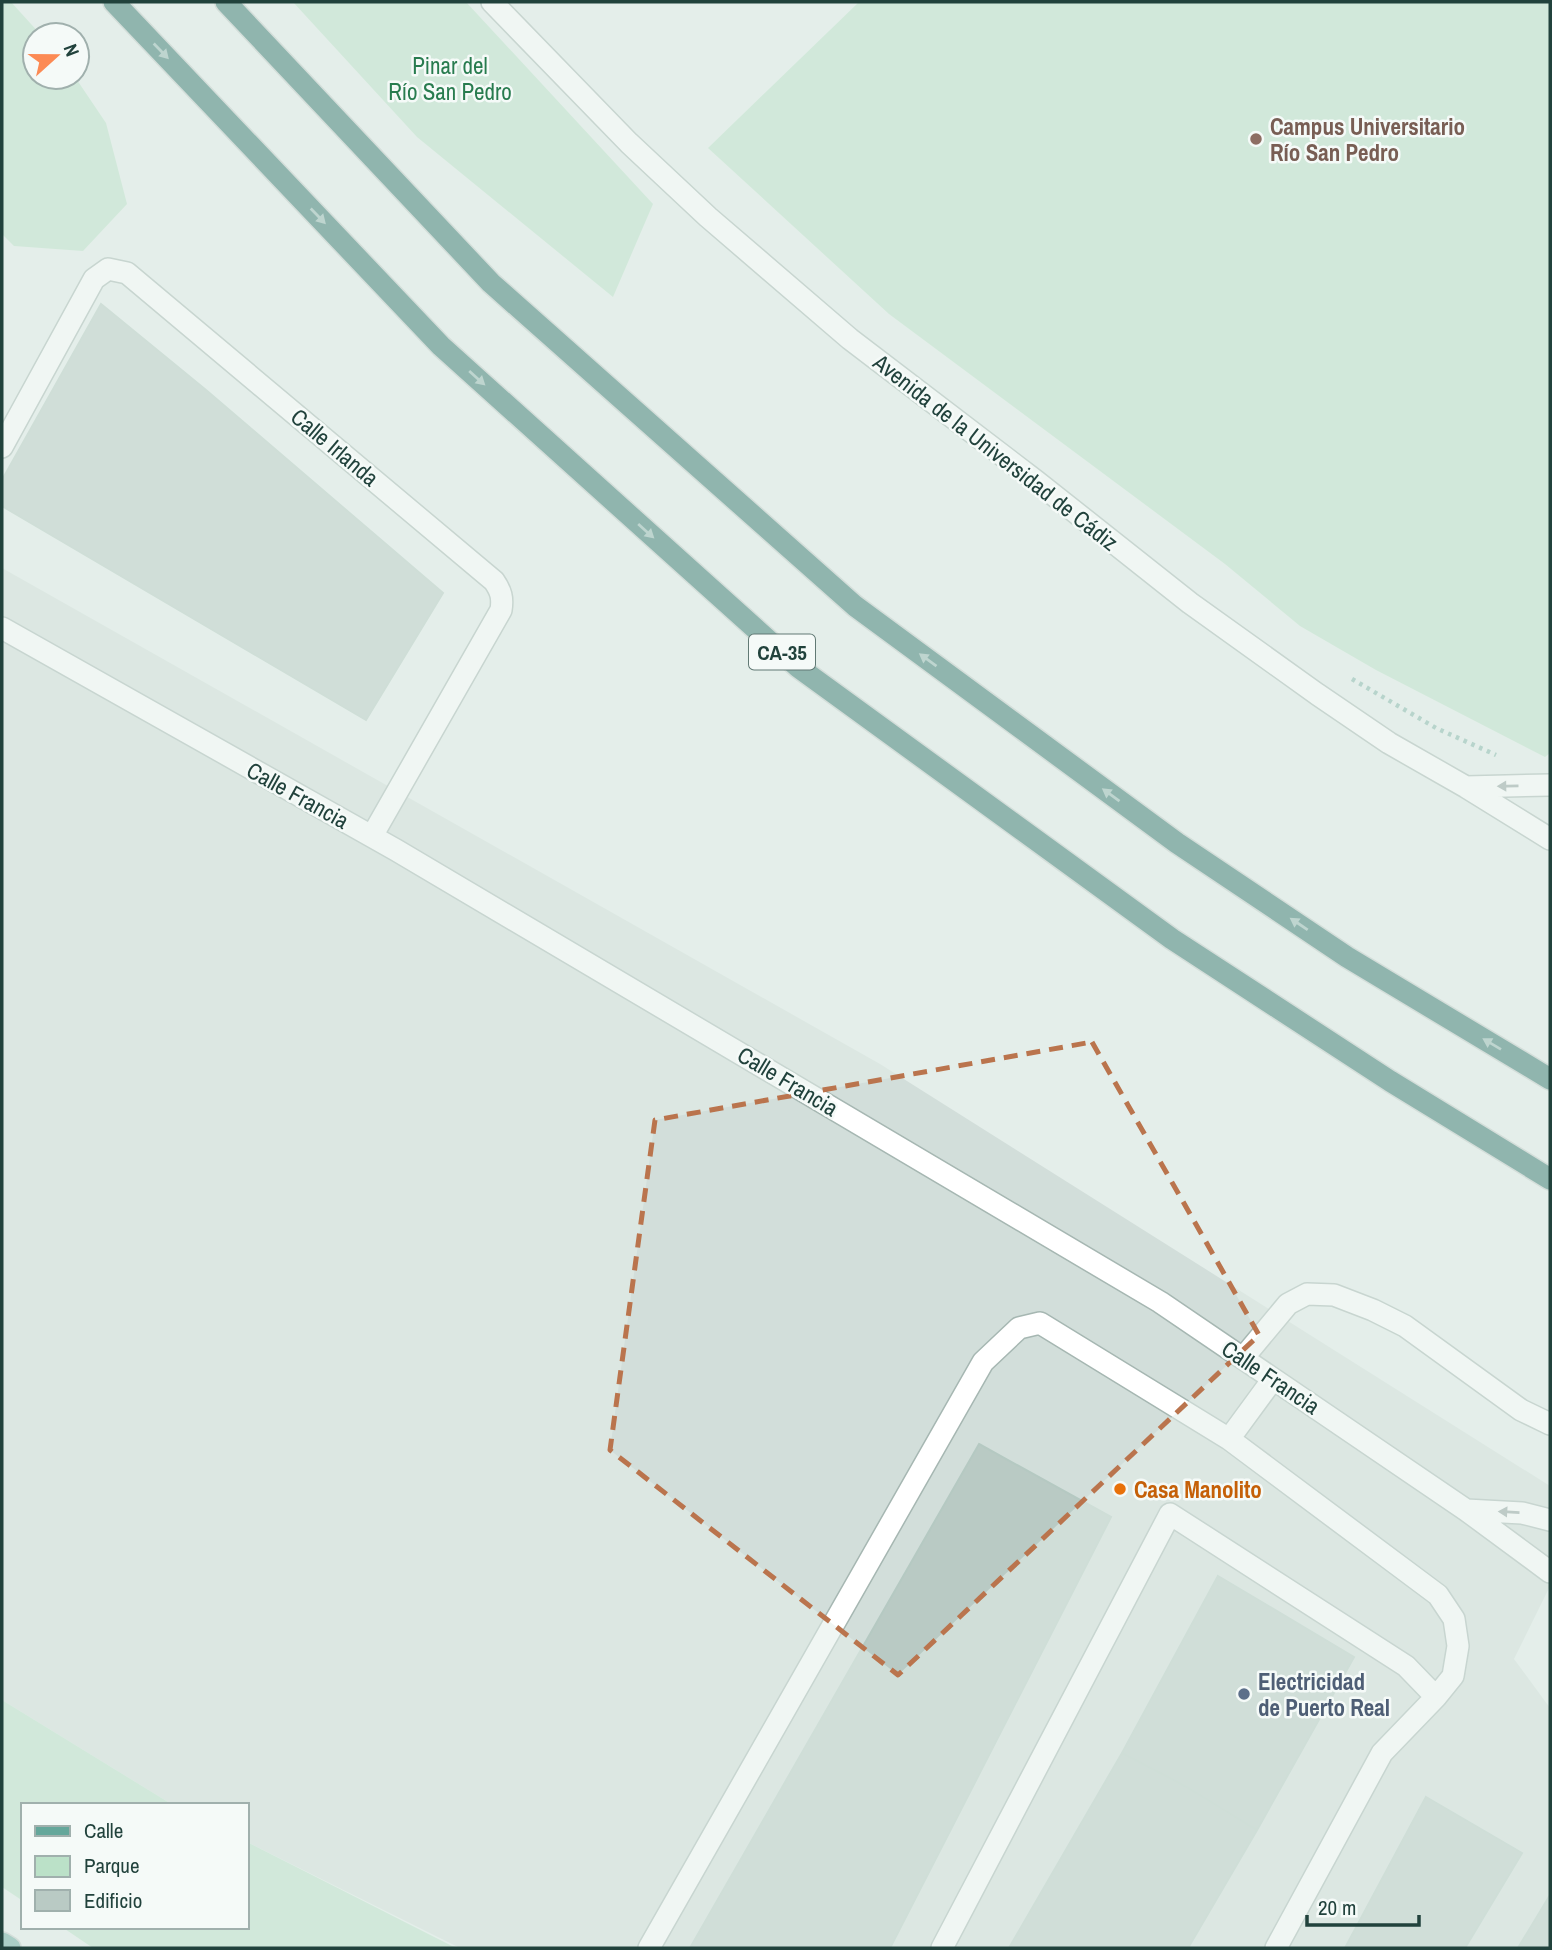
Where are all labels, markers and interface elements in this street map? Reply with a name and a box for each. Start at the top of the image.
north arrow [21,21,91,91]
text: N [58,40,86,60]
one-way arrow [153,42,169,59]
park label: Pinar del Río San Pedro [388,50,512,107]
place label: Campus Universitario Río San Pedro [1270,111,1465,168]
marker: Campus Universitario Río San Pedro [1248,131,1264,147]
one-way arrow [309,207,325,224]
street label: Avenida de la Universidad de Cádiz [866,346,1125,557]
one-way arrow [468,370,485,386]
street label: Calle Irlanda [284,401,386,493]
one-way arrow [638,522,655,538]
road number: CA-35 [749,634,815,670]
one-way arrow [919,653,937,667]
street label: Calle Francia [241,754,355,836]
one-way arrow [1497,781,1519,792]
one-way arrow [1102,788,1121,802]
one-way arrow [1289,918,1308,931]
one-way arrow [1482,1038,1501,1050]
street label: Calle Francia [732,1039,844,1123]
street label: Calle Francia [1216,1333,1327,1421]
place label: Casa Manolito [1134,1474,1262,1505]
marker: Casa Manolito [1112,1481,1128,1497]
one-way arrow [1497,1507,1519,1518]
place label: Electricidad de Puerto Real [1258,1666,1390,1723]
marker: Electricidad de Puerto Real [1236,1686,1252,1702]
legend [21,1803,248,1929]
text: Calle [84,1816,123,1845]
text: Parque [84,1851,140,1880]
scale bar [1307,1884,1419,1928]
text: Edificio [84,1886,142,1915]
text: 20 m [1318,1893,1356,1922]

